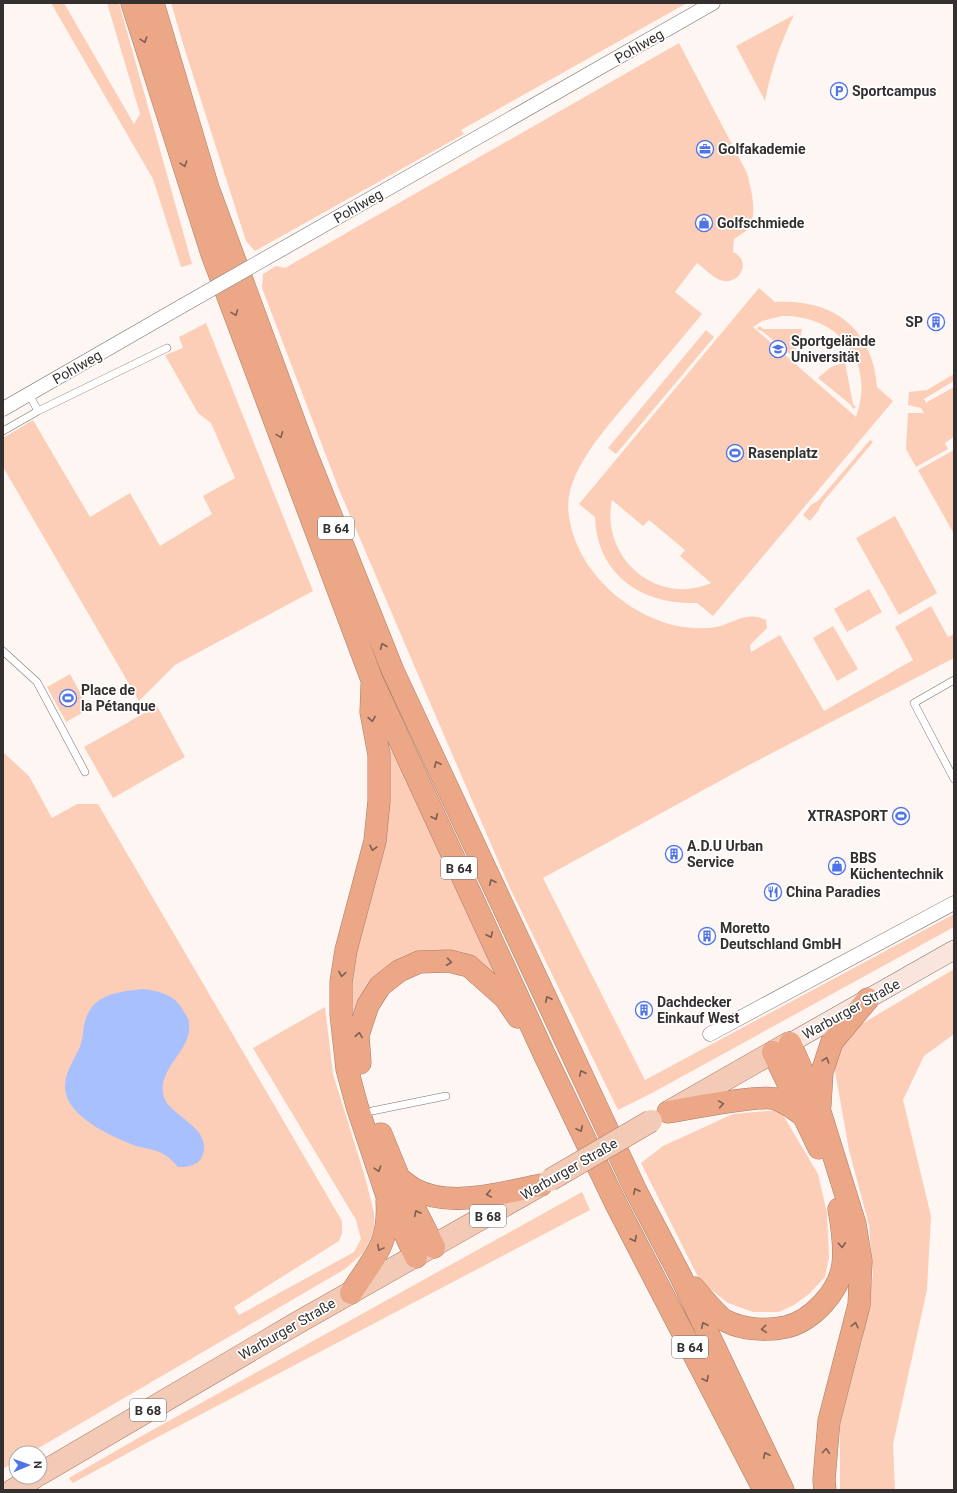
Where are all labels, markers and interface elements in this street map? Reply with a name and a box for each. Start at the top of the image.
street label: Pohlweg [612,26,666,66]
one-way arrow [139,36,148,43]
parking icon: Sportcampus [829,81,849,101]
place label: Sportcampus [852,83,936,99]
office icon: Golfakademie [695,139,715,159]
place label: Golfakademie [718,141,806,157]
one-way arrow [179,160,187,167]
street label: Pohlweg [331,186,385,226]
shop icon: Golfschmiede [694,213,714,233]
place label: Golfschmiede [717,215,805,231]
one-way arrow [230,310,238,317]
building icon: SP [926,312,946,332]
place label: SP [905,314,923,330]
place label: Sportgelände Universität [791,333,876,365]
school or university icon: Sportgelände Universität [768,339,788,359]
street label: Pohlweg [50,347,104,387]
one-way arrow [276,432,284,439]
sports icon: Rasenplatz [725,443,745,463]
place label: Rasenplatz [748,445,818,461]
road number: B 64 [318,517,354,539]
one-way arrow [380,642,388,650]
place label: Place de la Pétanque [81,682,156,714]
sports icon: Place de la Pétanque [58,688,78,708]
one-way arrow [367,716,376,722]
one-way arrow [434,761,442,768]
sports icon: XTRASPORT [891,806,911,826]
place label: XTRASPORT [808,808,888,824]
one-way arrow [430,813,438,821]
place label: A.D.U Urban Service [687,838,763,870]
one-way arrow [369,844,378,851]
building icon: A.D.U Urban Service [664,844,684,864]
place label: BBS Küchentechnik [850,850,944,882]
shop icon: BBS Küchentechnik [827,856,847,876]
road number: B 64 [441,857,477,879]
one-way arrow [489,878,497,886]
restaurant icon: China Paradies [763,882,783,902]
place label: China Paradies [786,884,881,900]
place label: Moretto Deutschland GmbH [720,920,841,952]
building icon: Moretto Deutschland GmbH [697,926,717,946]
one-way arrow [485,931,493,939]
one-way arrow [446,957,452,966]
one-way arrow [338,971,347,977]
street label: Warburger Straße [799,976,903,1042]
place label: Dachdecker Einkauf West [657,994,740,1026]
one-way arrow [545,996,553,1004]
building icon: Dachdecker Einkauf West [634,1000,654,1020]
one-way arrow [355,1032,363,1038]
one-way arrow [821,1057,829,1064]
one-way arrow [579,1069,587,1077]
one-way arrow [718,1100,724,1109]
one-way arrow [575,1125,583,1132]
street label: Warburger Straße [518,1135,620,1203]
one-way arrow [374,1165,382,1172]
one-way arrow [633,1187,641,1195]
one-way arrow [486,1190,492,1198]
road number: B 68 [470,1205,506,1227]
one-way arrow [414,1209,422,1217]
one-way arrow [629,1235,636,1242]
one-way arrow [838,1242,846,1248]
one-way arrow [377,1243,385,1251]
street label: Warburger Straße [236,1295,338,1363]
one-way arrow [701,1321,709,1329]
one-way arrow [850,1322,858,1328]
one-way arrow [761,1324,767,1333]
road number: B 64 [672,1336,708,1358]
one-way arrow [701,1375,709,1382]
road number: B 68 [130,1399,166,1421]
north arrow [8,1445,48,1485]
one-way arrow [822,1448,831,1454]
one-way arrow [763,1451,771,1459]
text: N [31,1461,44,1469]

